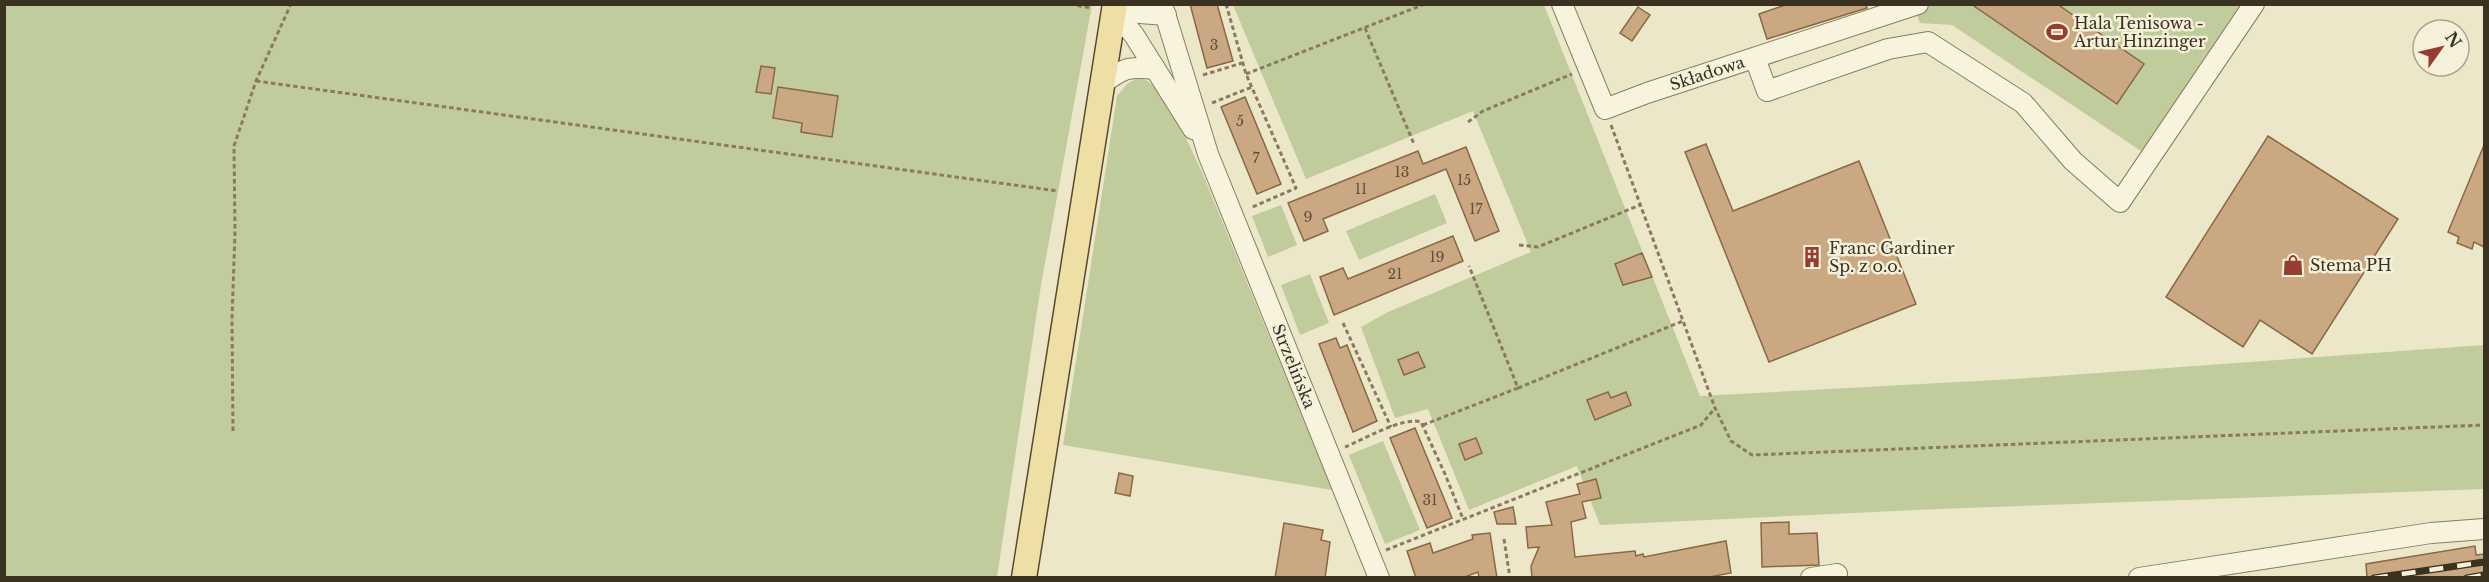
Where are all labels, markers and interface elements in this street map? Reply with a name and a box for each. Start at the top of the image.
place label: Hala Tenisowa - Artur Hinzinger [2073,13,2206,51]
north arrow [2411,18,2471,78]
sports icon: Hala Tenisowa - Artur Hinzinger [2045,20,2069,44]
text: N [2441,28,2466,51]
house number: 3 [1210,36,1218,54]
street label: Składowa [1667,51,1747,94]
house number: 5 [1236,112,1244,130]
house number: 7 [1252,149,1260,167]
house number: 13 [1395,163,1409,181]
house number: 15 [1457,171,1471,189]
house number: 11 [1355,180,1367,198]
house number: 17 [1469,200,1484,218]
house number: 9 [1303,208,1313,226]
place label: Franc Gardiner Sp. z o.o. [1829,238,1955,276]
building icon: Franc Gardiner Sp. z o.o. [1800,245,1824,269]
house number: 19 [1429,248,1445,266]
shop icon: Stema PH [2281,253,2305,277]
place label: Stema PH [2310,255,2392,275]
house number: 21 [1388,265,1402,283]
street label: Strzelińska [1268,321,1320,411]
house number: 31 [1423,491,1437,509]

